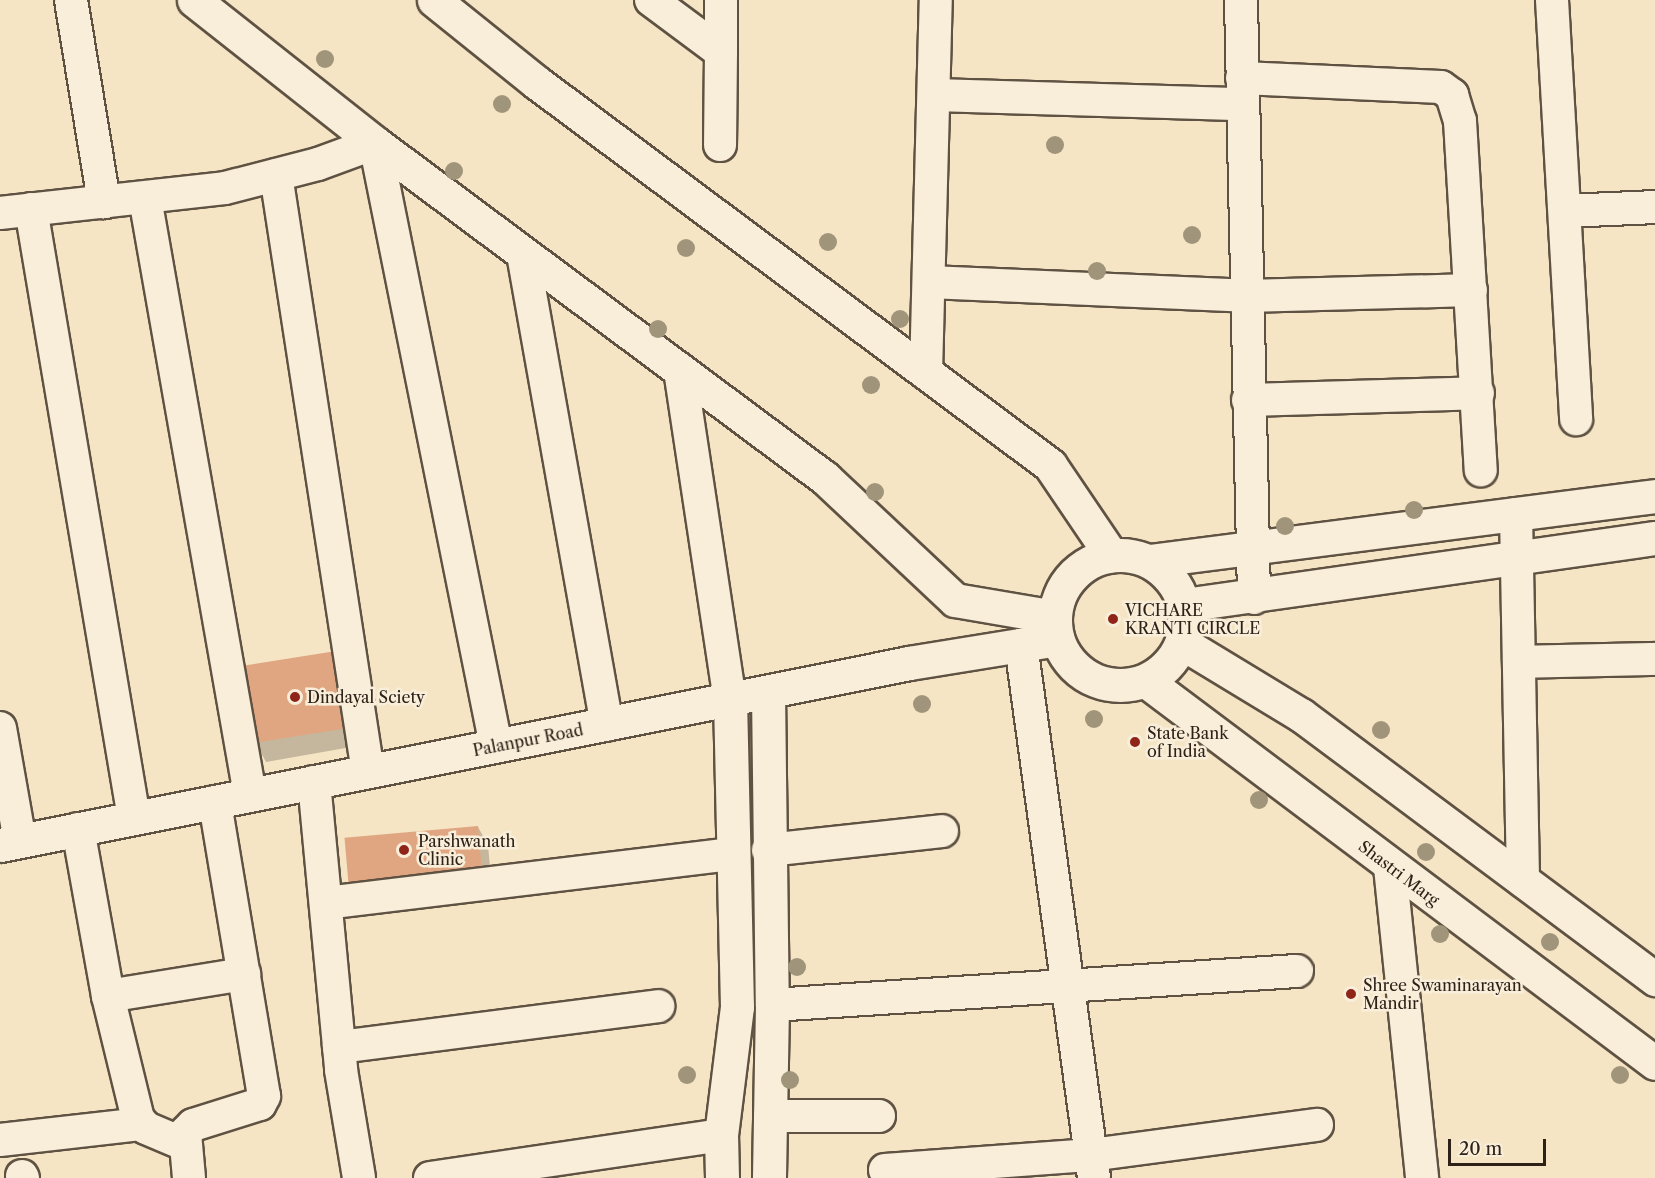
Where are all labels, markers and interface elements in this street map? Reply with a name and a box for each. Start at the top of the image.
place label: VICHARE KRANTI CIRCLE [1125,600,1260,638]
marker: VICHARE KRANTI CIRCLE [1106,612,1120,626]
place label: Dindayal Sciety [307,687,425,707]
marker: Dindayal Sciety [288,690,302,704]
street label: Palanpur Road [471,720,585,760]
place label: State Bank of India [1147,723,1228,761]
marker: State Bank of India [1128,735,1142,749]
place label: Parshwanath Clinic [418,831,515,869]
street label: Shastri Marg [1355,836,1443,910]
marker: Parshwanath Clinic [395,841,413,859]
place label: Shree Swaminarayan Mandir [1363,975,1522,1013]
marker: Shree Swaminarayan Mandir [1344,987,1358,1001]
scale bar [1451,1127,1548,1165]
text: 20 m [1459,1138,1502,1160]

